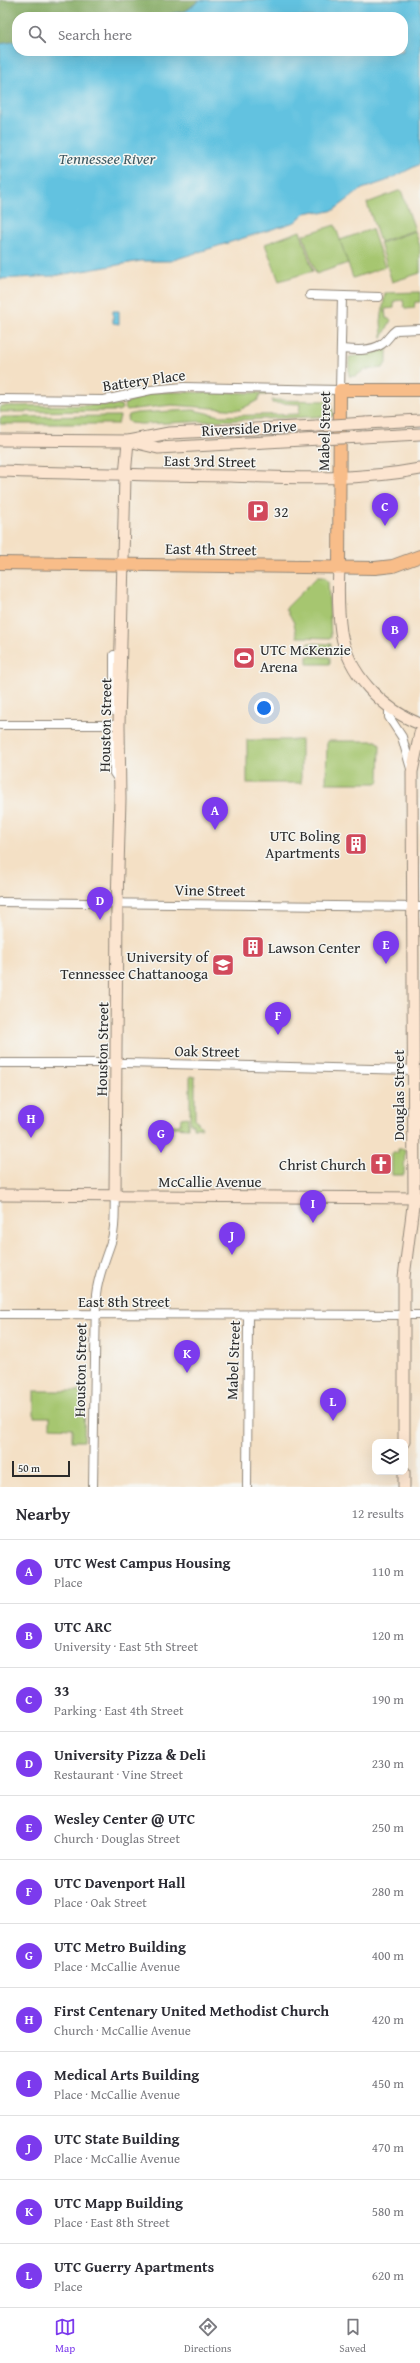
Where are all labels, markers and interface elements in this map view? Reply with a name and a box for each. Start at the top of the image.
search box [12,12,408,56]
icon: search [26,23,48,45]
text: Search here [58,24,132,45]
water label: Tennessee River [59,146,156,170]
street label: Battery Place [101,364,187,396]
street label: Mabel Street [313,390,335,471]
street label: Riverside Drive [201,415,297,441]
street label: East 3rd Street [164,450,257,472]
pin: C [372,493,398,526]
parking icon: 32 [245,498,271,524]
place label: 32 [274,501,288,522]
street label: East 4th Street [165,538,258,560]
pin: B [382,616,408,649]
place label: UTC McKenzie Arena [260,639,351,677]
sports icon: UTC McKenzie Arena [231,645,257,671]
street label: Houston Street [94,677,116,772]
your location [254,698,274,718]
pin: A [202,797,228,830]
place label: UTC Boling Apartments [265,825,341,863]
building icon: UTC Boling Apartments [343,831,369,857]
street label: Vine Street [174,879,246,901]
pin: D [87,887,113,920]
pin: E [373,931,399,964]
building icon: Lawson Center [240,934,266,960]
place label: Lawson Center [268,937,360,958]
place label: University of Tennessee Chattanooga [60,946,210,984]
school or university icon: University of Tennessee Chattanooga [210,952,236,978]
street label: Houston Street [91,1001,113,1096]
pin: F [265,1002,291,1035]
street label: Oak Street [174,1040,240,1062]
street label: Douglas Street [388,1049,409,1140]
pin: H [18,1105,44,1138]
pin: G [148,1120,174,1153]
church icon: Christ Church [368,1151,394,1177]
place label: Christ Church [279,1154,367,1175]
street label: McCallie Avenue [158,1171,262,1192]
pin: I [300,1190,326,1223]
pin: J [219,1222,245,1255]
street label: East 8th Street [78,1291,170,1312]
street label: Mabel Street [221,1319,245,1400]
street label: Houston Street [69,1322,91,1417]
pin: K [174,1340,200,1373]
pin: L [320,1388,346,1421]
map controls [372,1439,408,1475]
button: layers [372,1439,408,1475]
scale bar [12,1459,70,1478]
text: 50 m [18,1460,40,1476]
text: Nearby [16,1501,70,1526]
text: 12 results [352,1504,404,1523]
text: UTC West Campus Housing [54,1552,230,1573]
text: A [25,1562,33,1581]
text: 110 m [372,1562,404,1581]
text: Place [54,1573,83,1592]
text: UTC ARC [54,1616,112,1637]
text: B [25,1626,33,1645]
text: 120 m [372,1626,404,1645]
text: University · East 5th Street [54,1637,198,1656]
text: 33 [54,1680,70,1701]
text: C [25,1690,33,1709]
text: 190 m [372,1690,404,1709]
text: Parking · East 4th Street [54,1701,184,1720]
text: University Pizza & Deli [54,1744,206,1765]
text: D [25,1754,33,1773]
text: 230 m [372,1754,404,1773]
text: Restaurant · Vine Street [54,1765,183,1784]
text: Wesley Center @ UTC [54,1808,195,1829]
text: E [26,1818,32,1837]
text: 250 m [372,1818,404,1837]
text: Church · Douglas Street [54,1829,180,1848]
text: UTC Davenport Hall [54,1872,185,1893]
text: F [26,1882,32,1901]
text: 280 m [372,1882,404,1901]
text: Place · Oak Street [54,1893,147,1912]
text: UTC Metro Building [54,1936,186,1957]
text: G [25,1946,33,1965]
text: 400 m [372,1946,404,1965]
text: Place · McCallie Avenue [54,1957,180,1976]
text: First Centenary United Methodist Church [54,2000,329,2021]
text: H [24,2010,34,2029]
text: 420 m [372,2010,404,2029]
text: Church · McCallie Avenue [54,2021,191,2040]
text: Medical Arts Building [54,2064,199,2085]
text: I [27,2074,31,2093]
text: 450 m [372,2074,404,2093]
text: Place · McCallie Avenue [54,2085,180,2104]
text: UTC State Building [54,2128,180,2149]
text: J [27,2138,31,2157]
text: 470 m [372,2138,404,2157]
text: Place · McCallie Avenue [54,2149,180,2168]
text: UTC Mapp Building [54,2192,183,2213]
text: K [25,2202,33,2221]
text: 580 m [372,2202,404,2221]
text: Place · East 8th Street [54,2213,170,2232]
text: UTC Guerry Apartments [54,2256,214,2277]
text: L [26,2266,32,2285]
text: 620 m [372,2266,404,2285]
text: Place [54,2277,83,2296]
tab: Map [54,2316,76,2356]
tab: Directions [184,2316,231,2356]
tab: Saved [339,2316,366,2356]

